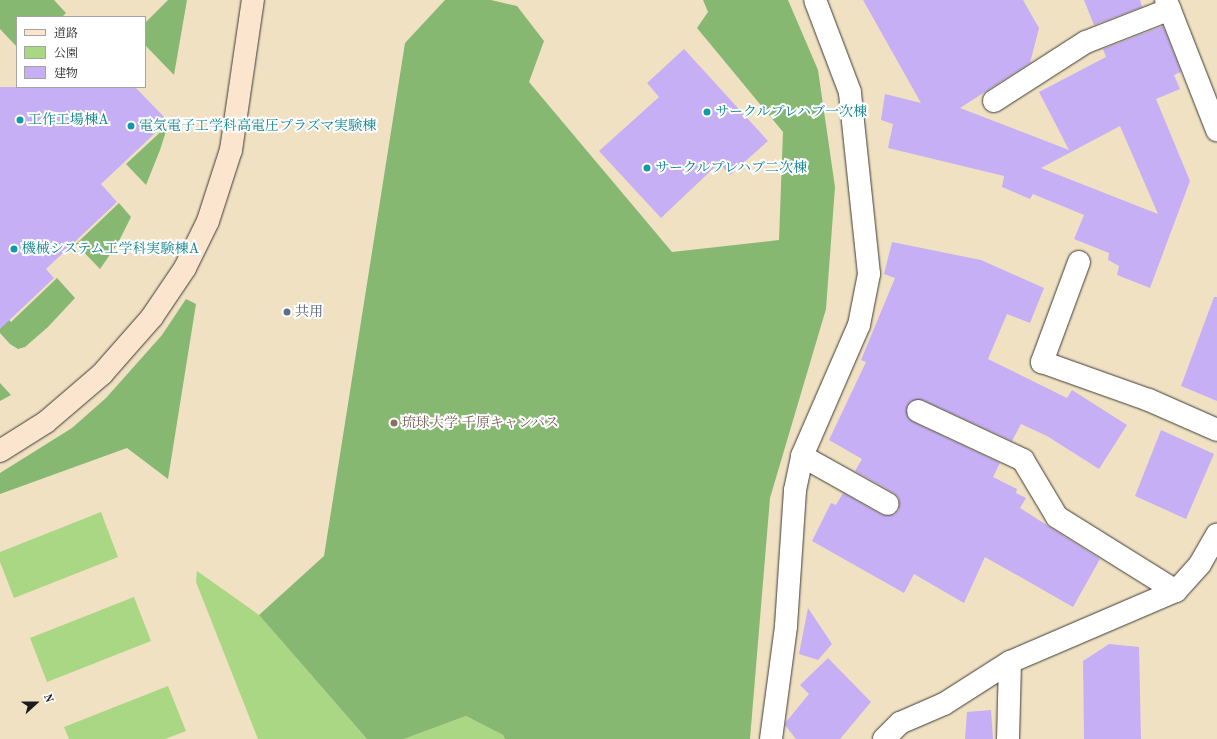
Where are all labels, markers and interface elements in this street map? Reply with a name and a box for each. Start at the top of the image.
legend [16,16,146,88]
text: 道路 [54,28,78,40]
text: 公園 [54,48,78,60]
text: 建物 [54,68,78,80]
place label: サークルプレハブ一次棟 [715,104,869,120]
marker: サークルプレハブ一次棟 [702,107,712,117]
place label: 工作工場棟A [28,112,109,128]
marker: 工作工場棟A [15,115,25,125]
place label: 電気電子工学科高電圧プラズマ実験棟 [139,118,377,134]
marker: 電気電子工学科高電圧プラズマ実験棟 [126,121,136,131]
place label: サークルプレハブ二次棟 [655,160,809,176]
marker: サークルプレハブ二次棟 [642,163,652,173]
place label: 機械システム工学科実験棟A [22,241,201,257]
marker: 機械システム工学科実験棟A [9,244,19,254]
place label: 共用 [295,304,323,320]
marker: 共用 [282,307,292,317]
place label: 琉球大学 千原キャンパス [402,415,560,431]
marker: 琉球大学 千原キャンパス [389,418,399,428]
north arrow [16,683,56,723]
text: N [41,693,54,704]

